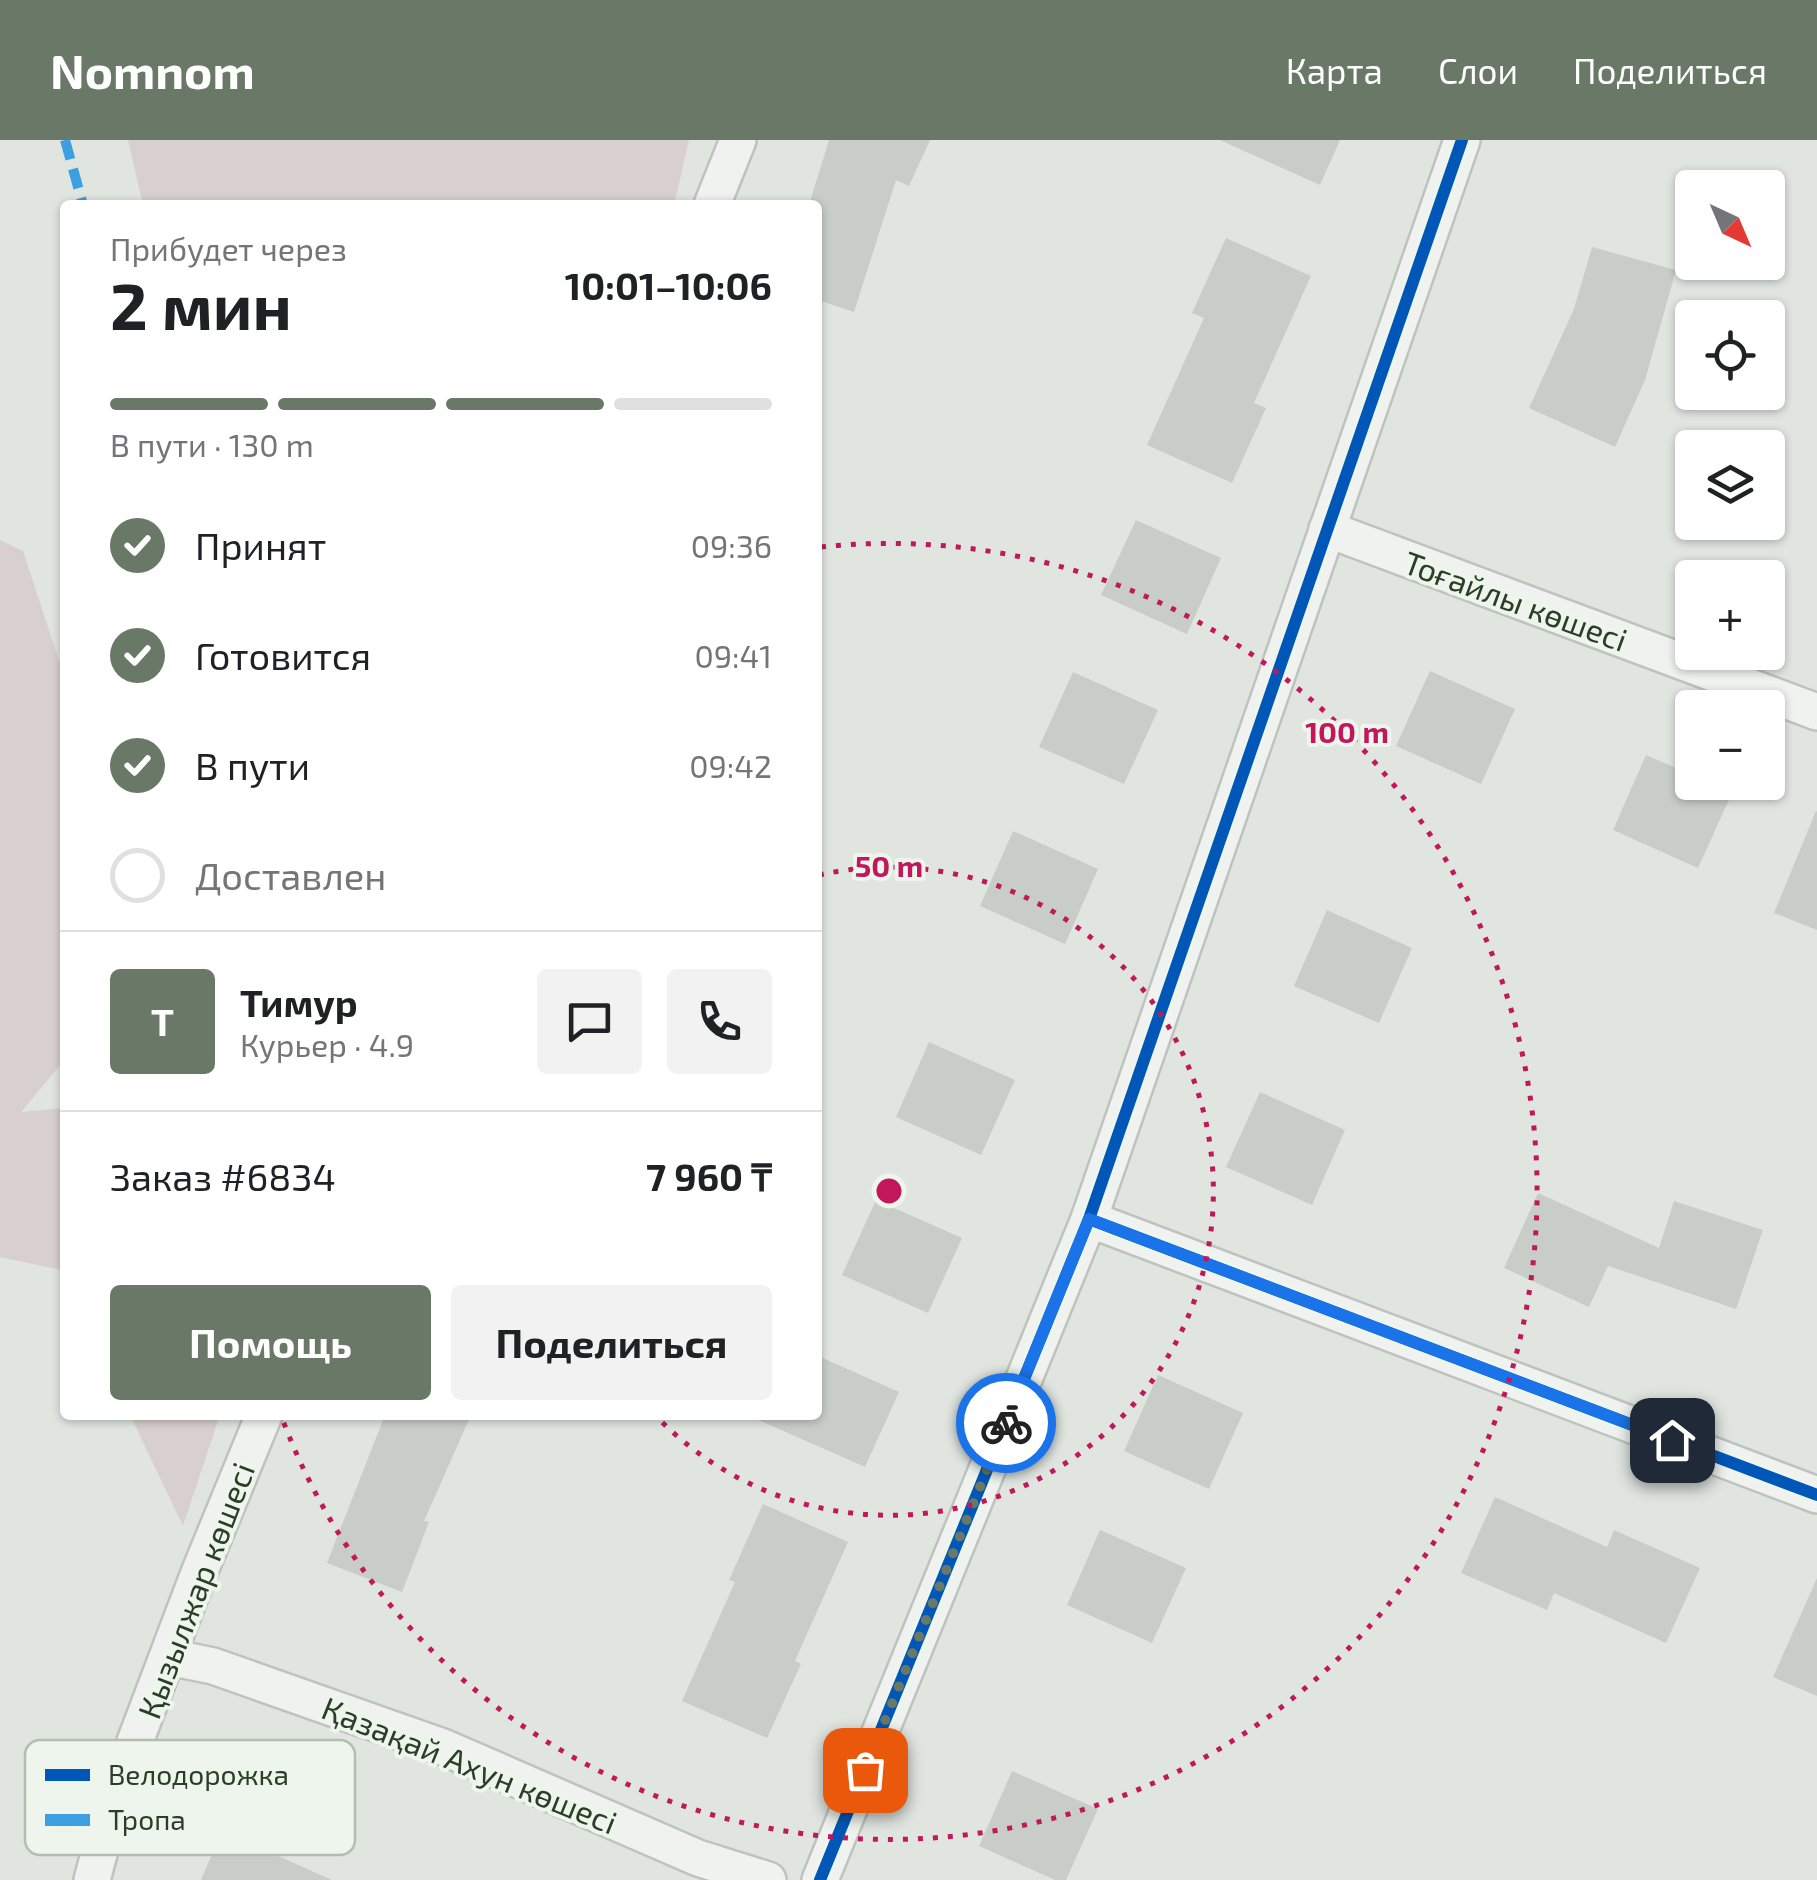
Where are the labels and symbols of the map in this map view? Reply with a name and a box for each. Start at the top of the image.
north arrow [1675,170,1785,280]
street label: Тоғайлы көшесі [1399,542,1633,658]
text: 100 m [1305,713,1389,749]
text: 50 m [855,847,923,883]
centre of rings [871,1173,907,1209]
courier [956,1373,1056,1473]
pin [1630,1398,1715,1483]
street label: Қызылжар көшесі [129,1457,261,1723]
street label: Қазақай Ахун көшесі [317,1687,623,1841]
pin [823,1728,908,1813]
legend [25,1740,355,1855]
text: Велодорожка [108,1757,289,1791]
text: Тропа [108,1802,186,1836]

